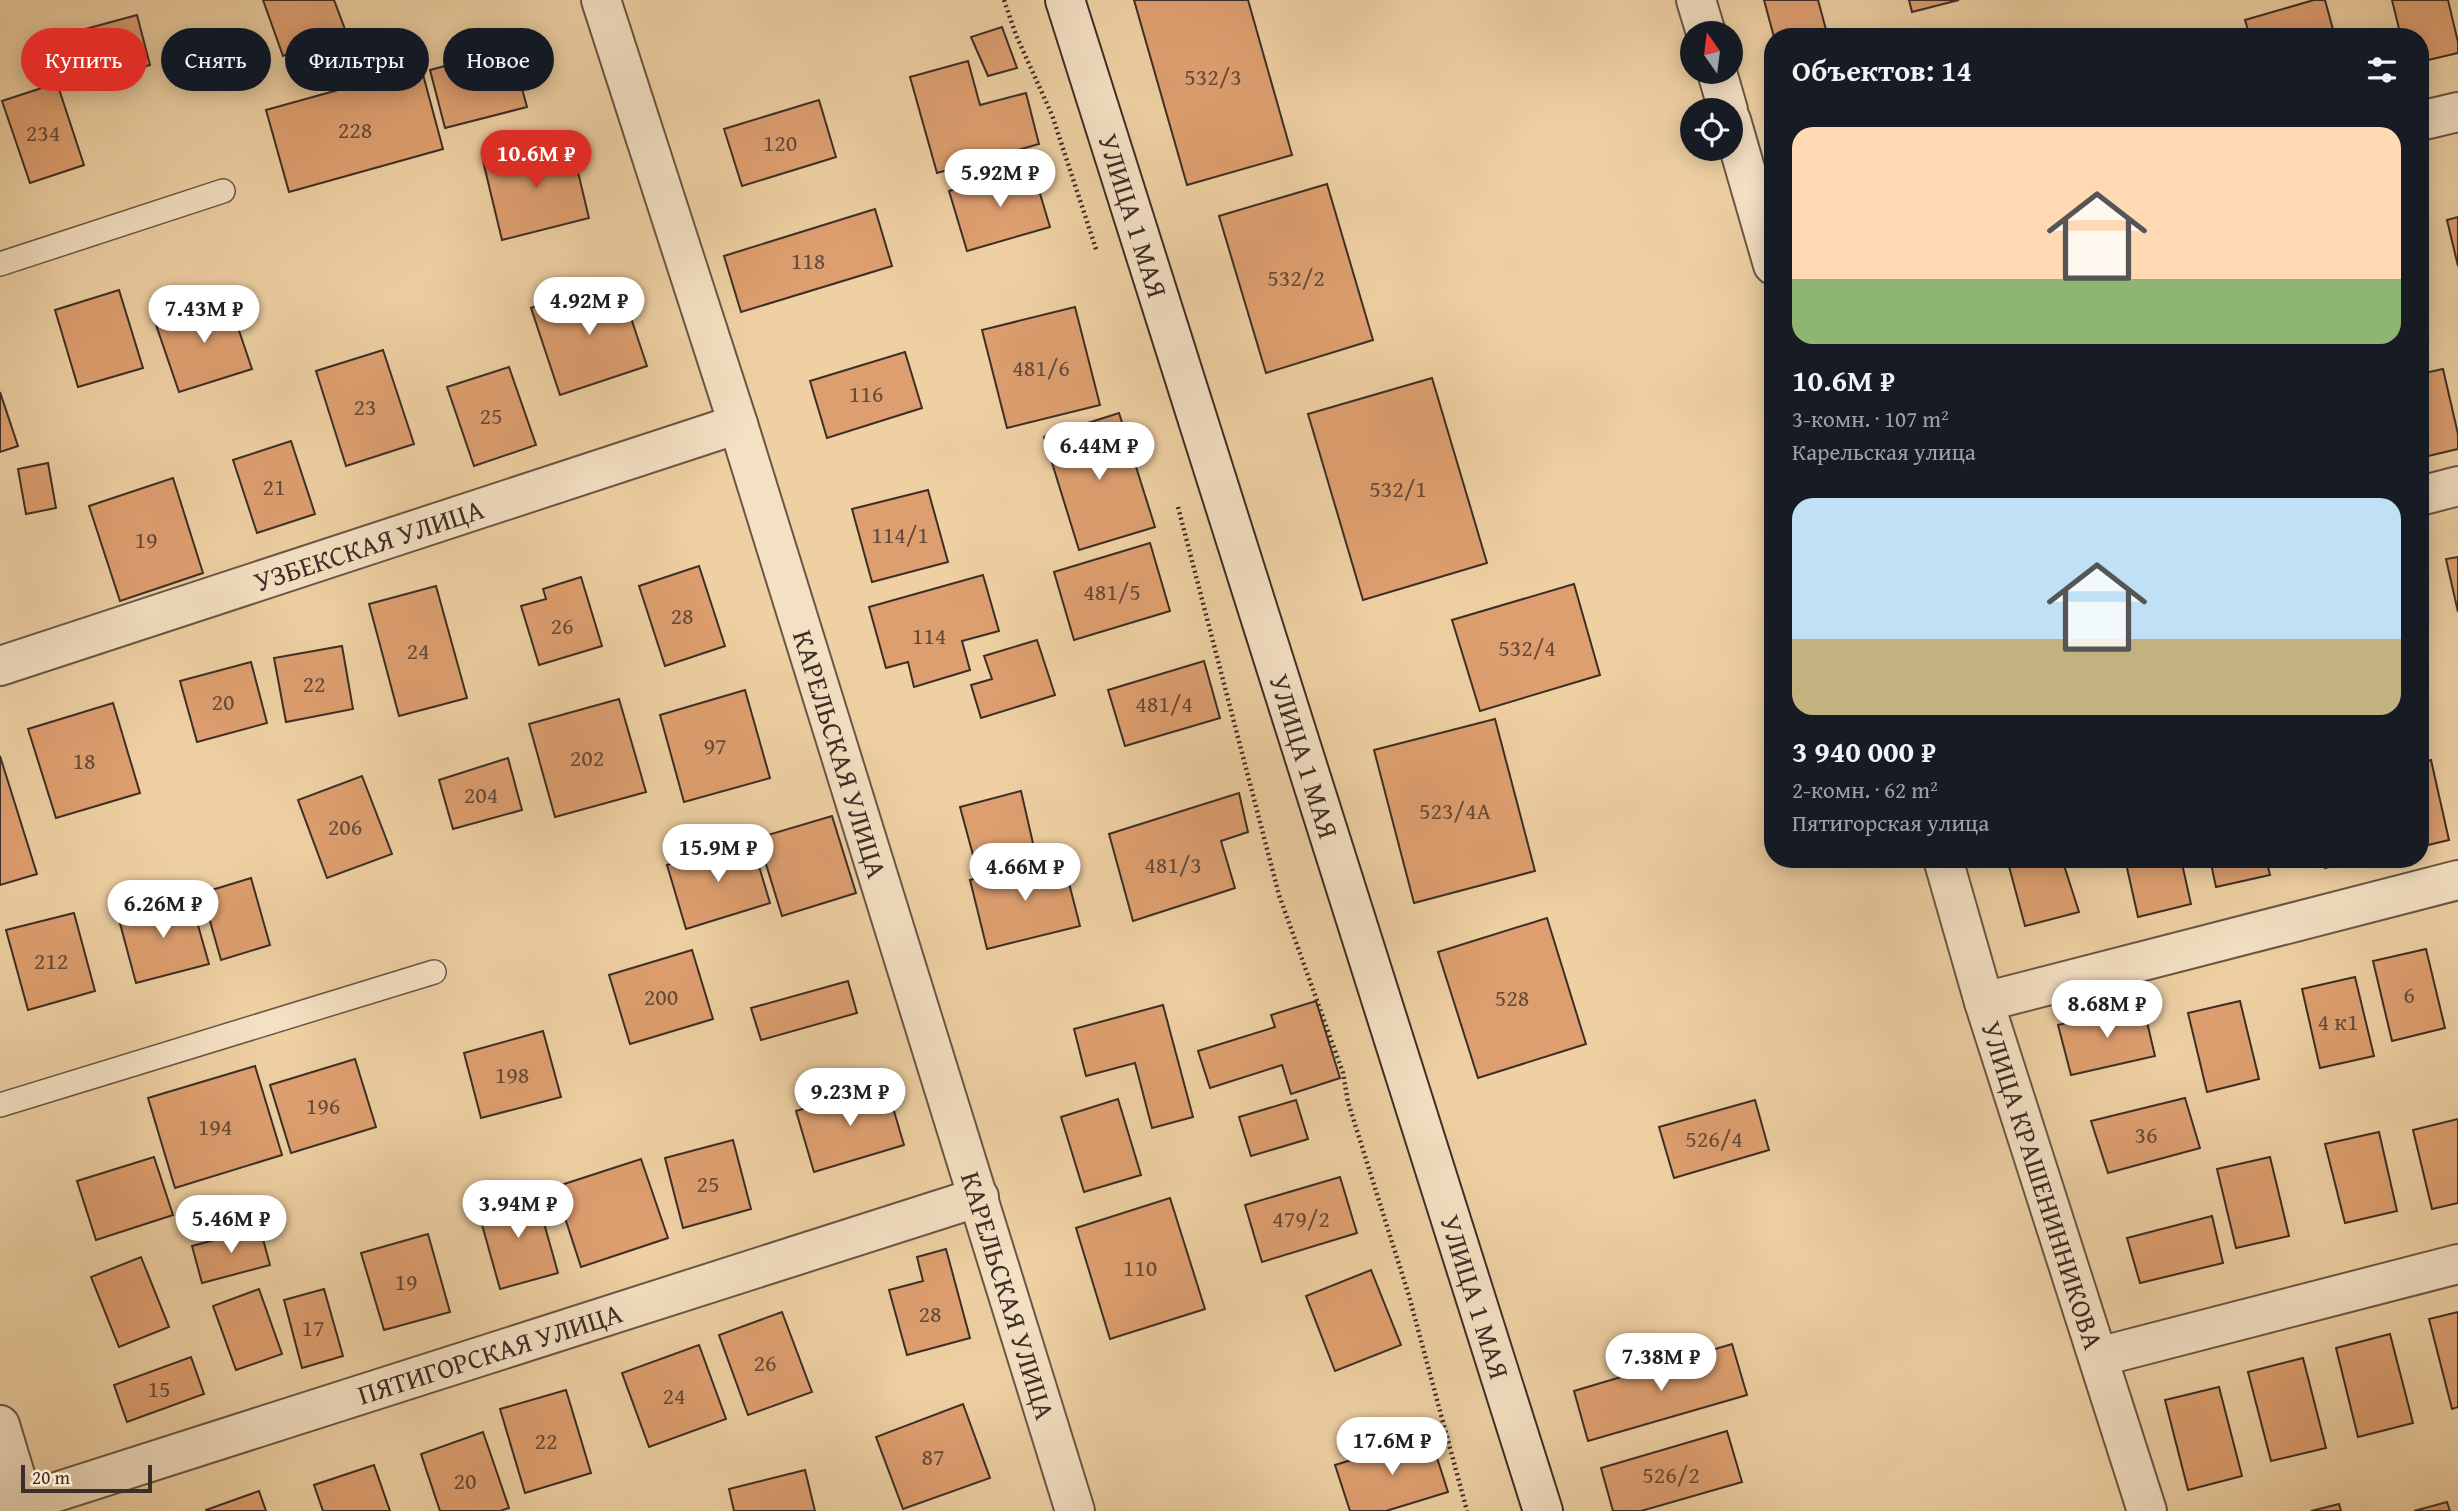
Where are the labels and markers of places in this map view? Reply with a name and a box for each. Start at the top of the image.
pin: 10.6M ₽ [471,130,601,190]
pin: 5.92M ₽ [935,150,1065,209]
pin: 4.92M ₽ [524,278,654,337]
pin: 7.43M ₽ [139,286,269,345]
pin: 6.44M ₽ [1034,422,1164,482]
pin: 15.9M ₽ [653,824,783,884]
pin: 4.66M ₽ [960,844,1090,903]
pin: 6.26M ₽ [98,880,228,940]
pin: 8.68M ₽ [2042,981,2172,1040]
pin: 9.23M ₽ [785,1068,915,1128]
pin: 3.94M ₽ [453,1180,583,1240]
pin: 5.46M ₽ [166,1196,296,1255]
pin: 7.38M ₽ [1596,1334,1726,1393]
pin: 17.6M ₽ [1327,1418,1457,1477]

